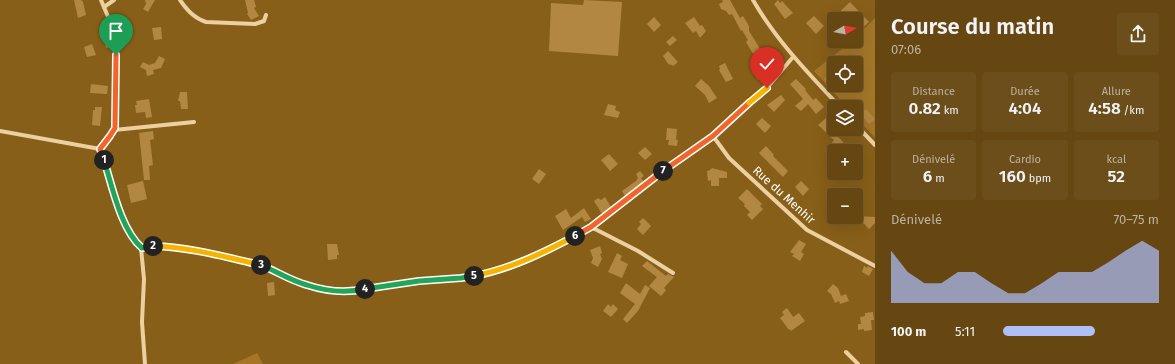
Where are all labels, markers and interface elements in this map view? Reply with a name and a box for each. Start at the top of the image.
north arrow [827,12,863,48]
map controls [827,12,863,224]
text: Course du matin [891,13,1054,40]
button: share [1117,13,1159,55]
pin [99,14,133,55]
icon: arrive [105,20,127,42]
text: 07:06 [891,42,921,57]
pin [750,47,784,88]
icon: check [756,53,778,75]
button: locate [827,56,863,92]
text: Distance [912,85,955,98]
text: Durée [1010,85,1040,98]
text: Allure [1102,85,1131,98]
text: 0.82 [909,98,941,119]
text: 4:04 [1009,98,1041,119]
text: 4:58 [1088,98,1121,119]
button: layers [827,100,863,136]
text: km [941,104,959,117]
text: /km [1121,104,1144,117]
button: + [827,144,863,180]
pin: 1 [94,150,114,170]
text: 1 [101,153,107,166]
text: Dénivelé [912,153,955,166]
text: Cardio [1009,153,1041,166]
text: kcal [1106,153,1126,166]
pin: 7 [653,161,673,181]
street label: Rue du Menhir [750,163,818,227]
text: 7 [660,164,666,177]
text: 6 [923,166,932,187]
text: 160 [999,166,1026,187]
text: 52 [1108,166,1125,187]
text: m [932,172,945,185]
text: bpm [1026,172,1051,185]
button: − [827,188,863,224]
text: Dénivelé [891,212,942,227]
text: 70–75 m [1113,212,1159,227]
pin: 6 [565,226,585,246]
text: 6 [572,229,578,242]
pin: 2 [143,236,163,256]
text: 2 [150,239,156,252]
pin: 3 [251,255,271,275]
text: 3 [258,258,264,271]
pin: 5 [464,266,484,286]
text: 5 [471,269,477,282]
pin: 4 [355,279,375,299]
text: 4 [362,282,368,295]
text: 100 m [891,324,926,339]
text: 5:11 [955,324,975,339]

